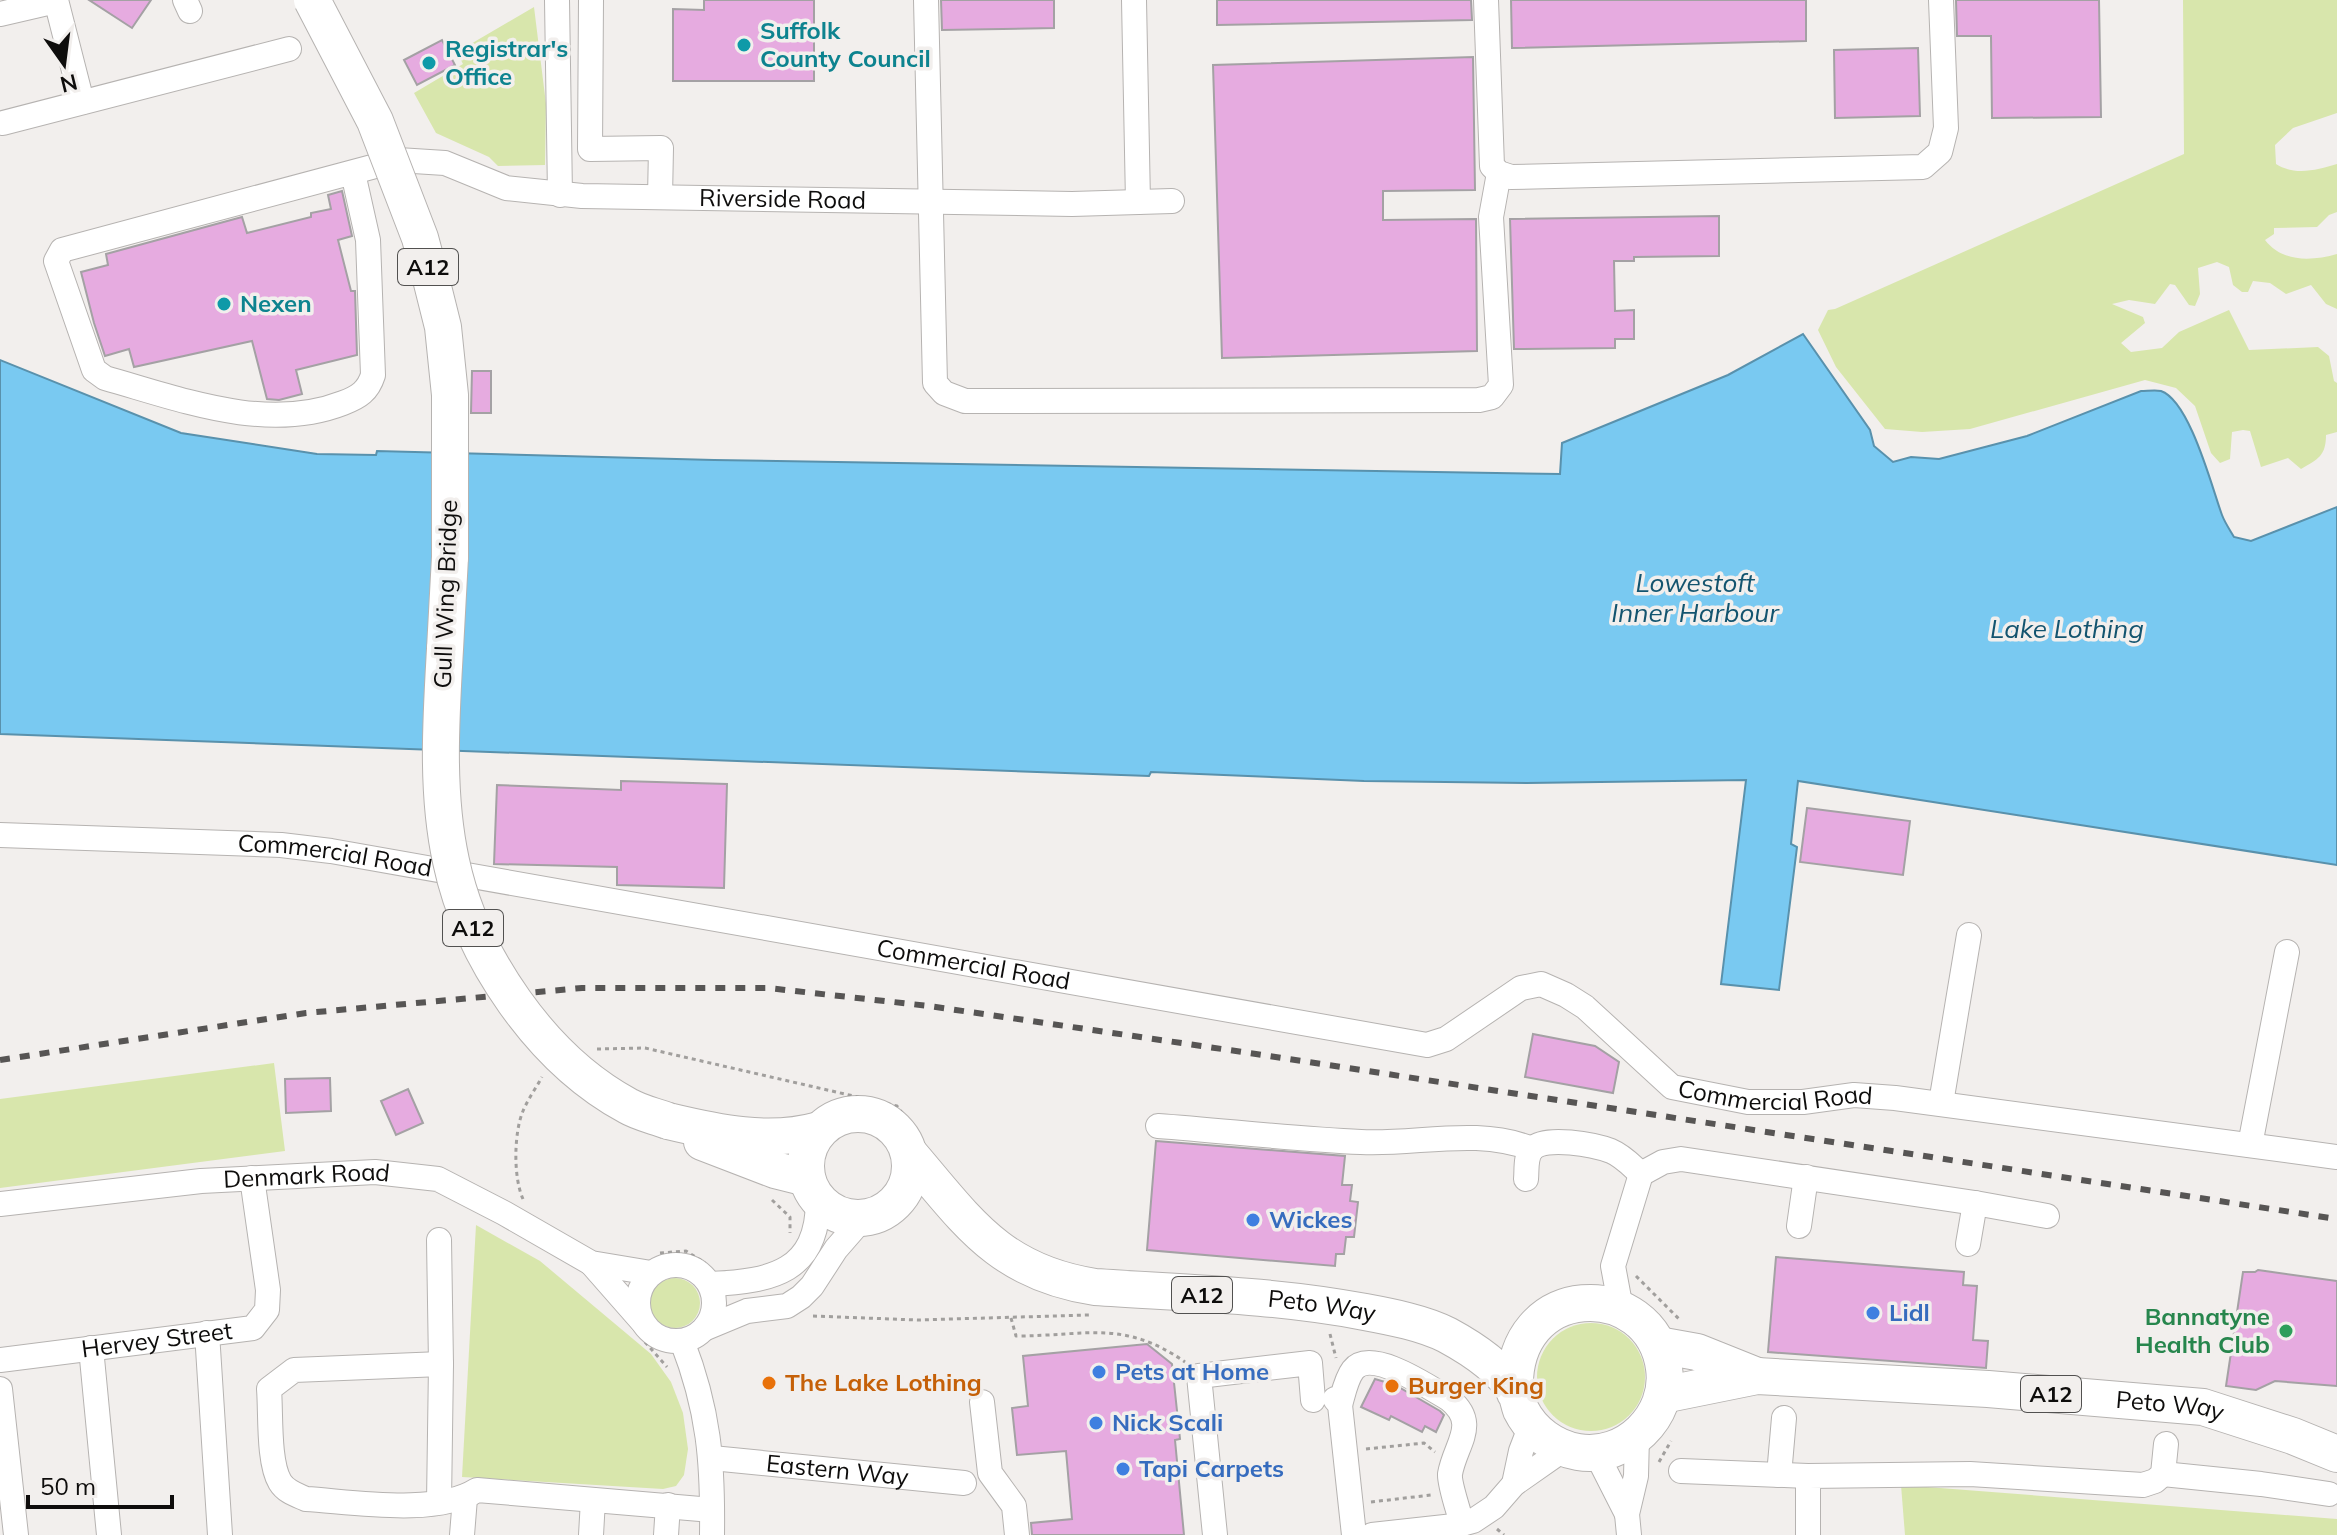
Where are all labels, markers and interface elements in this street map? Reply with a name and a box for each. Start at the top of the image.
place label: Suffolk County Council [760,15,931,73]
north arrow [24,24,104,104]
place label: Registrar's Office [445,33,568,91]
marker: Suffolk County Council [735,36,753,54]
marker: Registrar's Office [420,54,438,72]
text: N [57,68,80,99]
street label: Riverside Road [699,182,866,215]
road number: A12 [398,249,458,285]
place label: Nexen [240,288,312,318]
marker: Nexen [215,295,233,313]
street label: Gull Wing Bridge [427,499,463,689]
water label: Lowestoft Inner Harbour [1611,566,1780,629]
water label: Lake Lothing [1990,612,2144,645]
street label: Commercial Road [237,827,435,883]
road number: A12 [443,910,503,946]
street label: Commercial Road [875,932,1073,996]
street label: Commercial Road [1676,1073,1874,1116]
street label: Denmark Road [222,1156,392,1194]
place label: Wickes [1269,1204,1352,1234]
marker: Wickes [1244,1211,1262,1229]
road number: A12 [1172,1277,1232,1313]
street label: Peto Way [1267,1283,1379,1328]
place label: Lidl [1889,1297,1930,1327]
place label: Bannatyne Health Club [2135,1301,2270,1359]
marker: Lidl [1864,1304,1882,1322]
street label: Hervey Street [79,1315,234,1364]
marker: Bannatyne Health Club [2277,1322,2295,1340]
place label: Pets at Home [1115,1356,1269,1386]
marker: Pets at Home [1090,1363,1108,1381]
place label: The Lake Lothing [785,1367,982,1397]
place label: Burger King [1408,1370,1544,1400]
marker: The Lake Lothing [760,1374,778,1392]
road number: A12 [2021,1376,2081,1412]
marker: Burger King [1383,1377,1401,1395]
street label: Peto Way [2115,1384,2228,1427]
place label: Nick Scali [1112,1407,1223,1437]
marker: Nick Scali [1087,1414,1105,1432]
street label: Eastern Way [765,1447,910,1491]
place label: Tapi Carpets [1139,1453,1284,1483]
scale bar [28,1459,172,1509]
marker: Tapi Carpets [1114,1460,1132,1478]
text: 50 m [40,1471,96,1501]

